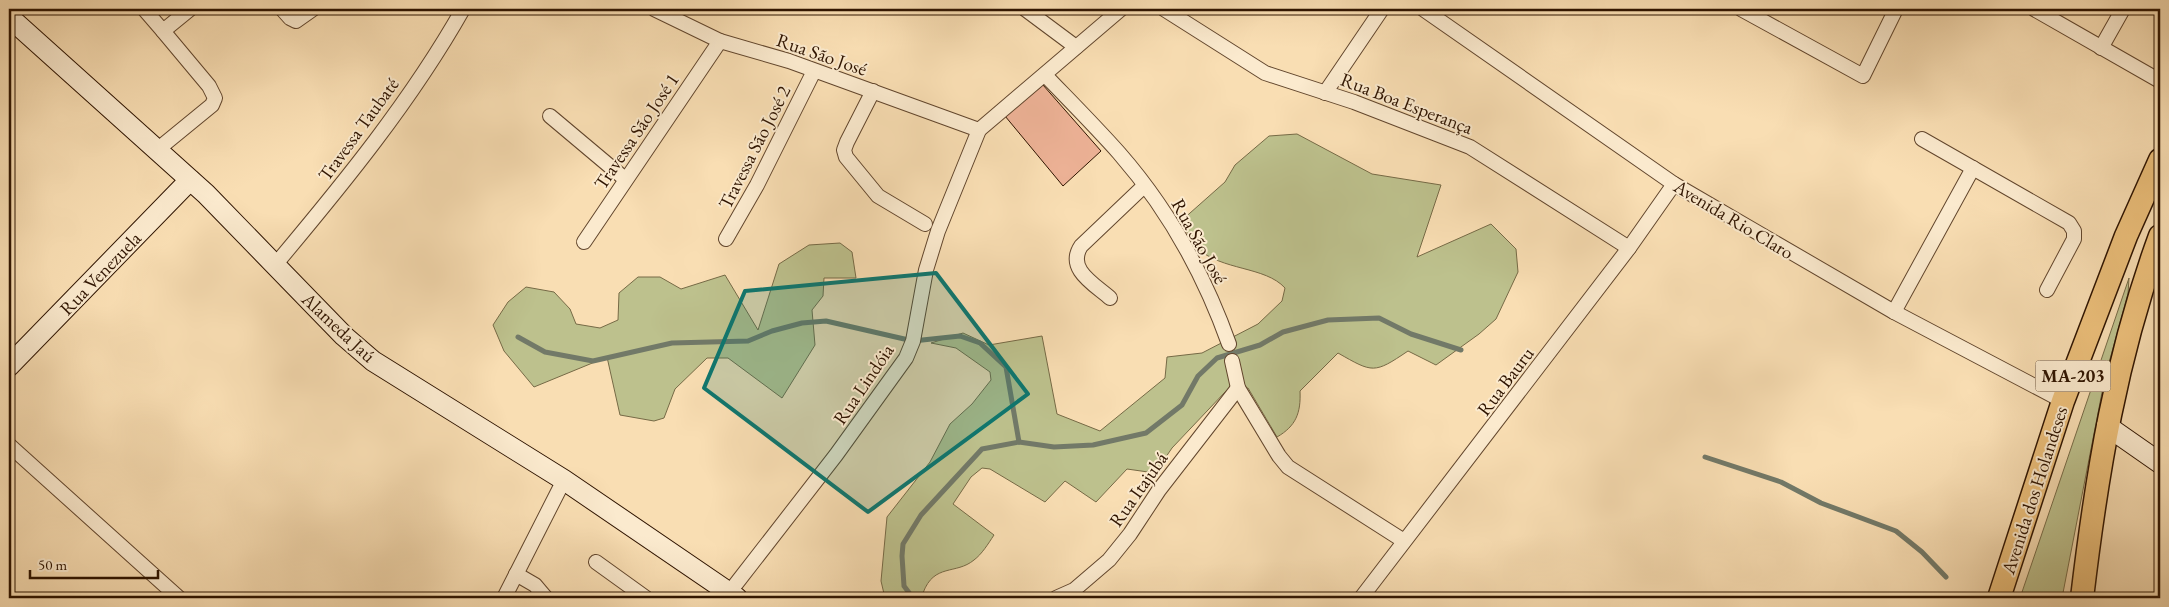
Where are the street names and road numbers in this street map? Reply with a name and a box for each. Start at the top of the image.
street label: Rua São José [773,27,870,82]
street label: Rua Boa Esperança [1337,67,1477,140]
street label: Travessa São José 1 [588,68,685,194]
street label: Travessa Taubaté [312,73,404,186]
street label: Travessa São José 2 [713,81,796,213]
street label: Avenida Rio Claro [1668,173,1798,265]
street label: Rua São José [1166,194,1233,288]
street label: Rua Venezuela [54,226,147,321]
street label: Alameda Jaú [296,286,381,368]
street label: Rua Lindóia [827,339,900,429]
street label: Rua Bauru [1471,342,1539,421]
road number: MA-203 [2036,361,2110,392]
street label: Avenida dos Holandeses [1995,403,2073,578]
street label: Rua Itajubá [1103,447,1174,532]

